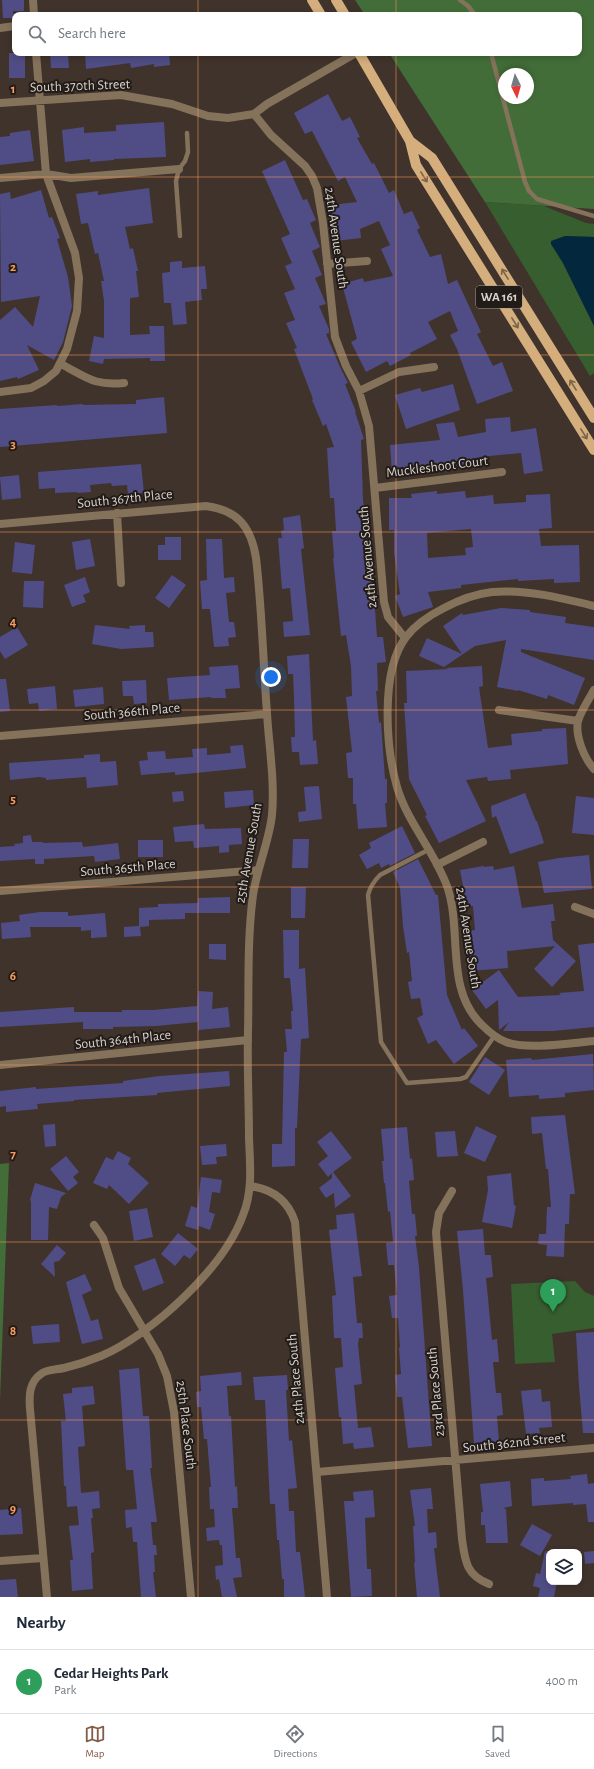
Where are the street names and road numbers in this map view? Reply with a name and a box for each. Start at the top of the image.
street label: South 370th Street [30,77,131,95]
street label: 24th Avenue South [322,186,350,290]
road number: WA 161 [476,286,522,308]
street label: Muckleshoot Court [385,454,489,480]
street label: South 367th Place [77,487,173,511]
street label: 24th Avenue South [357,505,379,609]
street label: South 366th Place [83,701,181,723]
street label: 25th Avenue South [233,802,265,904]
street label: South 365th Place [80,857,176,879]
street label: 24th Avenue South [453,886,483,990]
street label: South 364th Place [74,1028,172,1052]
street label: 24th Place South [285,1333,307,1425]
street label: 23rd Place South [425,1347,447,1437]
street label: 25th Place South [174,1380,198,1470]
street label: South 362nd Street [462,1431,566,1455]

